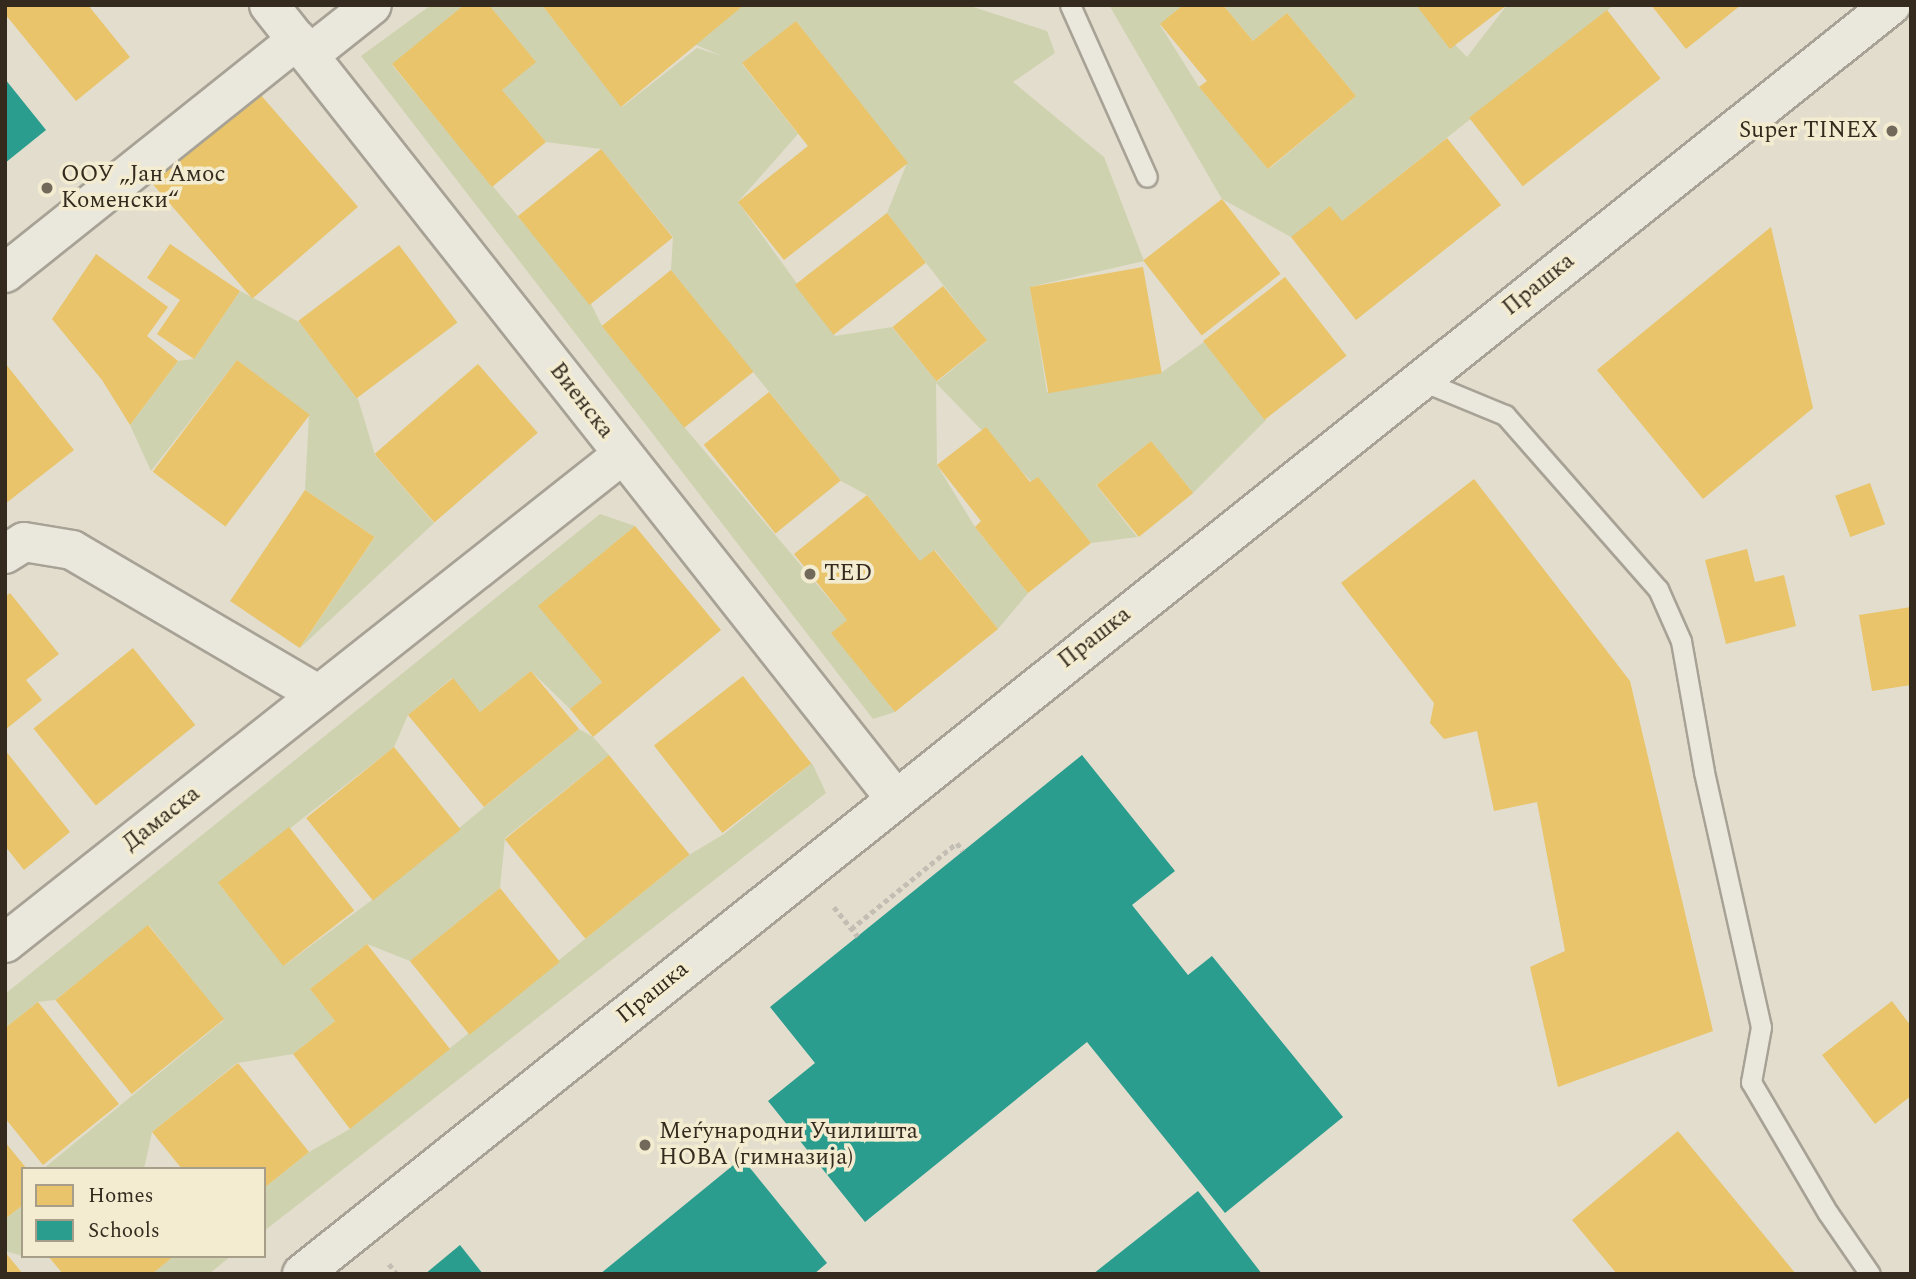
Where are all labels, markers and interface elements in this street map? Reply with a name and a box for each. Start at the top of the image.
place label: Super TINEX [1739,117,1878,145]
marker: Super TINEX [1884,123,1900,139]
place label: ООУ „Јан Амос Коменски“ [61,161,226,215]
marker: ООУ „Јан Амос Коменски“ [39,180,55,196]
street label: Прашка [1497,248,1581,322]
street label: Виенска [543,358,619,444]
place label: TED [824,560,872,588]
marker: TED [802,566,818,582]
street label: Прашка [1053,601,1137,675]
street label: Дамаска [118,780,206,858]
street label: Прашка [611,956,695,1030]
place label: Меѓународни Училишта НОВА (гимназија) [659,1118,918,1172]
marker: Меѓународни Училишта НОВА (гимназија) [637,1137,653,1153]
legend [21,1167,266,1258]
text: Homes [88,1180,154,1212]
text: Schools [88,1215,160,1247]

